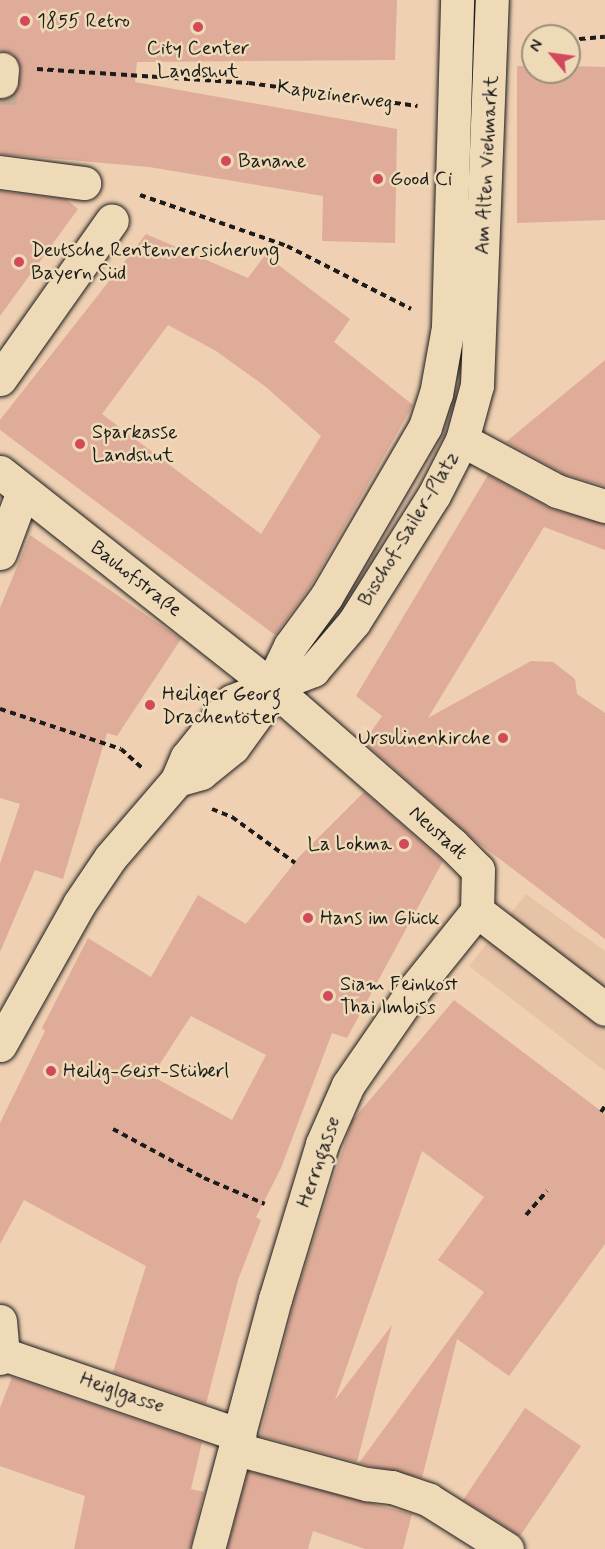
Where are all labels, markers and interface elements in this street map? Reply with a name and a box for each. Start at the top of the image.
place label: 1855 Retro [37,9,130,33]
marker: 1855 Retro [18,14,32,28]
marker: City Center Landshut [191,20,205,34]
north arrow [521,24,581,84]
place label: City Center Landshut [147,36,249,83]
text: N [525,36,548,56]
street label: Am Alten Viehmarkt [470,70,504,260]
street label: Kapuzinerweg [276,75,394,115]
place label: Banane [238,149,306,173]
marker: Banane [219,154,233,168]
place label: Good Ci [390,167,454,191]
marker: Good Ci [371,172,385,186]
place label: Deutsche Rentenversicherung Bayern Süd [31,238,280,285]
marker: Deutsche Rentenversicherung Bayern Süd [12,255,26,269]
place label: Sparkasse Landshut [92,420,178,467]
marker: Sparkasse Landshut [73,437,87,451]
street label: Bischof-Sailer-Platz [353,447,465,611]
street label: Bauhofstraße [86,536,186,622]
place label: Heiliger Georg Drachentöter [162,682,282,729]
marker: Heiliger Georg Drachentöter [143,698,157,712]
place label: Ursulinenkirche [358,726,491,750]
marker: Ursulinenkirche [496,731,510,745]
street label: Neustadt [404,801,472,865]
place label: La Lokma [300,832,392,856]
marker: La Lokma [397,837,411,851]
place label: Hans im Glück [320,906,440,930]
marker: Hans im Glück [301,911,315,925]
place label: Siam Feinkost Thai Imbiss [340,972,458,1019]
marker: Siam Feinkost Thai Imbiss [321,989,335,1003]
place label: Heilig-Geist-Stüberl [63,1059,229,1083]
marker: Heilig-Geist-Stüberl [44,1064,58,1078]
street label: Herrngasse [292,1113,346,1211]
street label: Heiglgasse [76,1367,168,1419]

